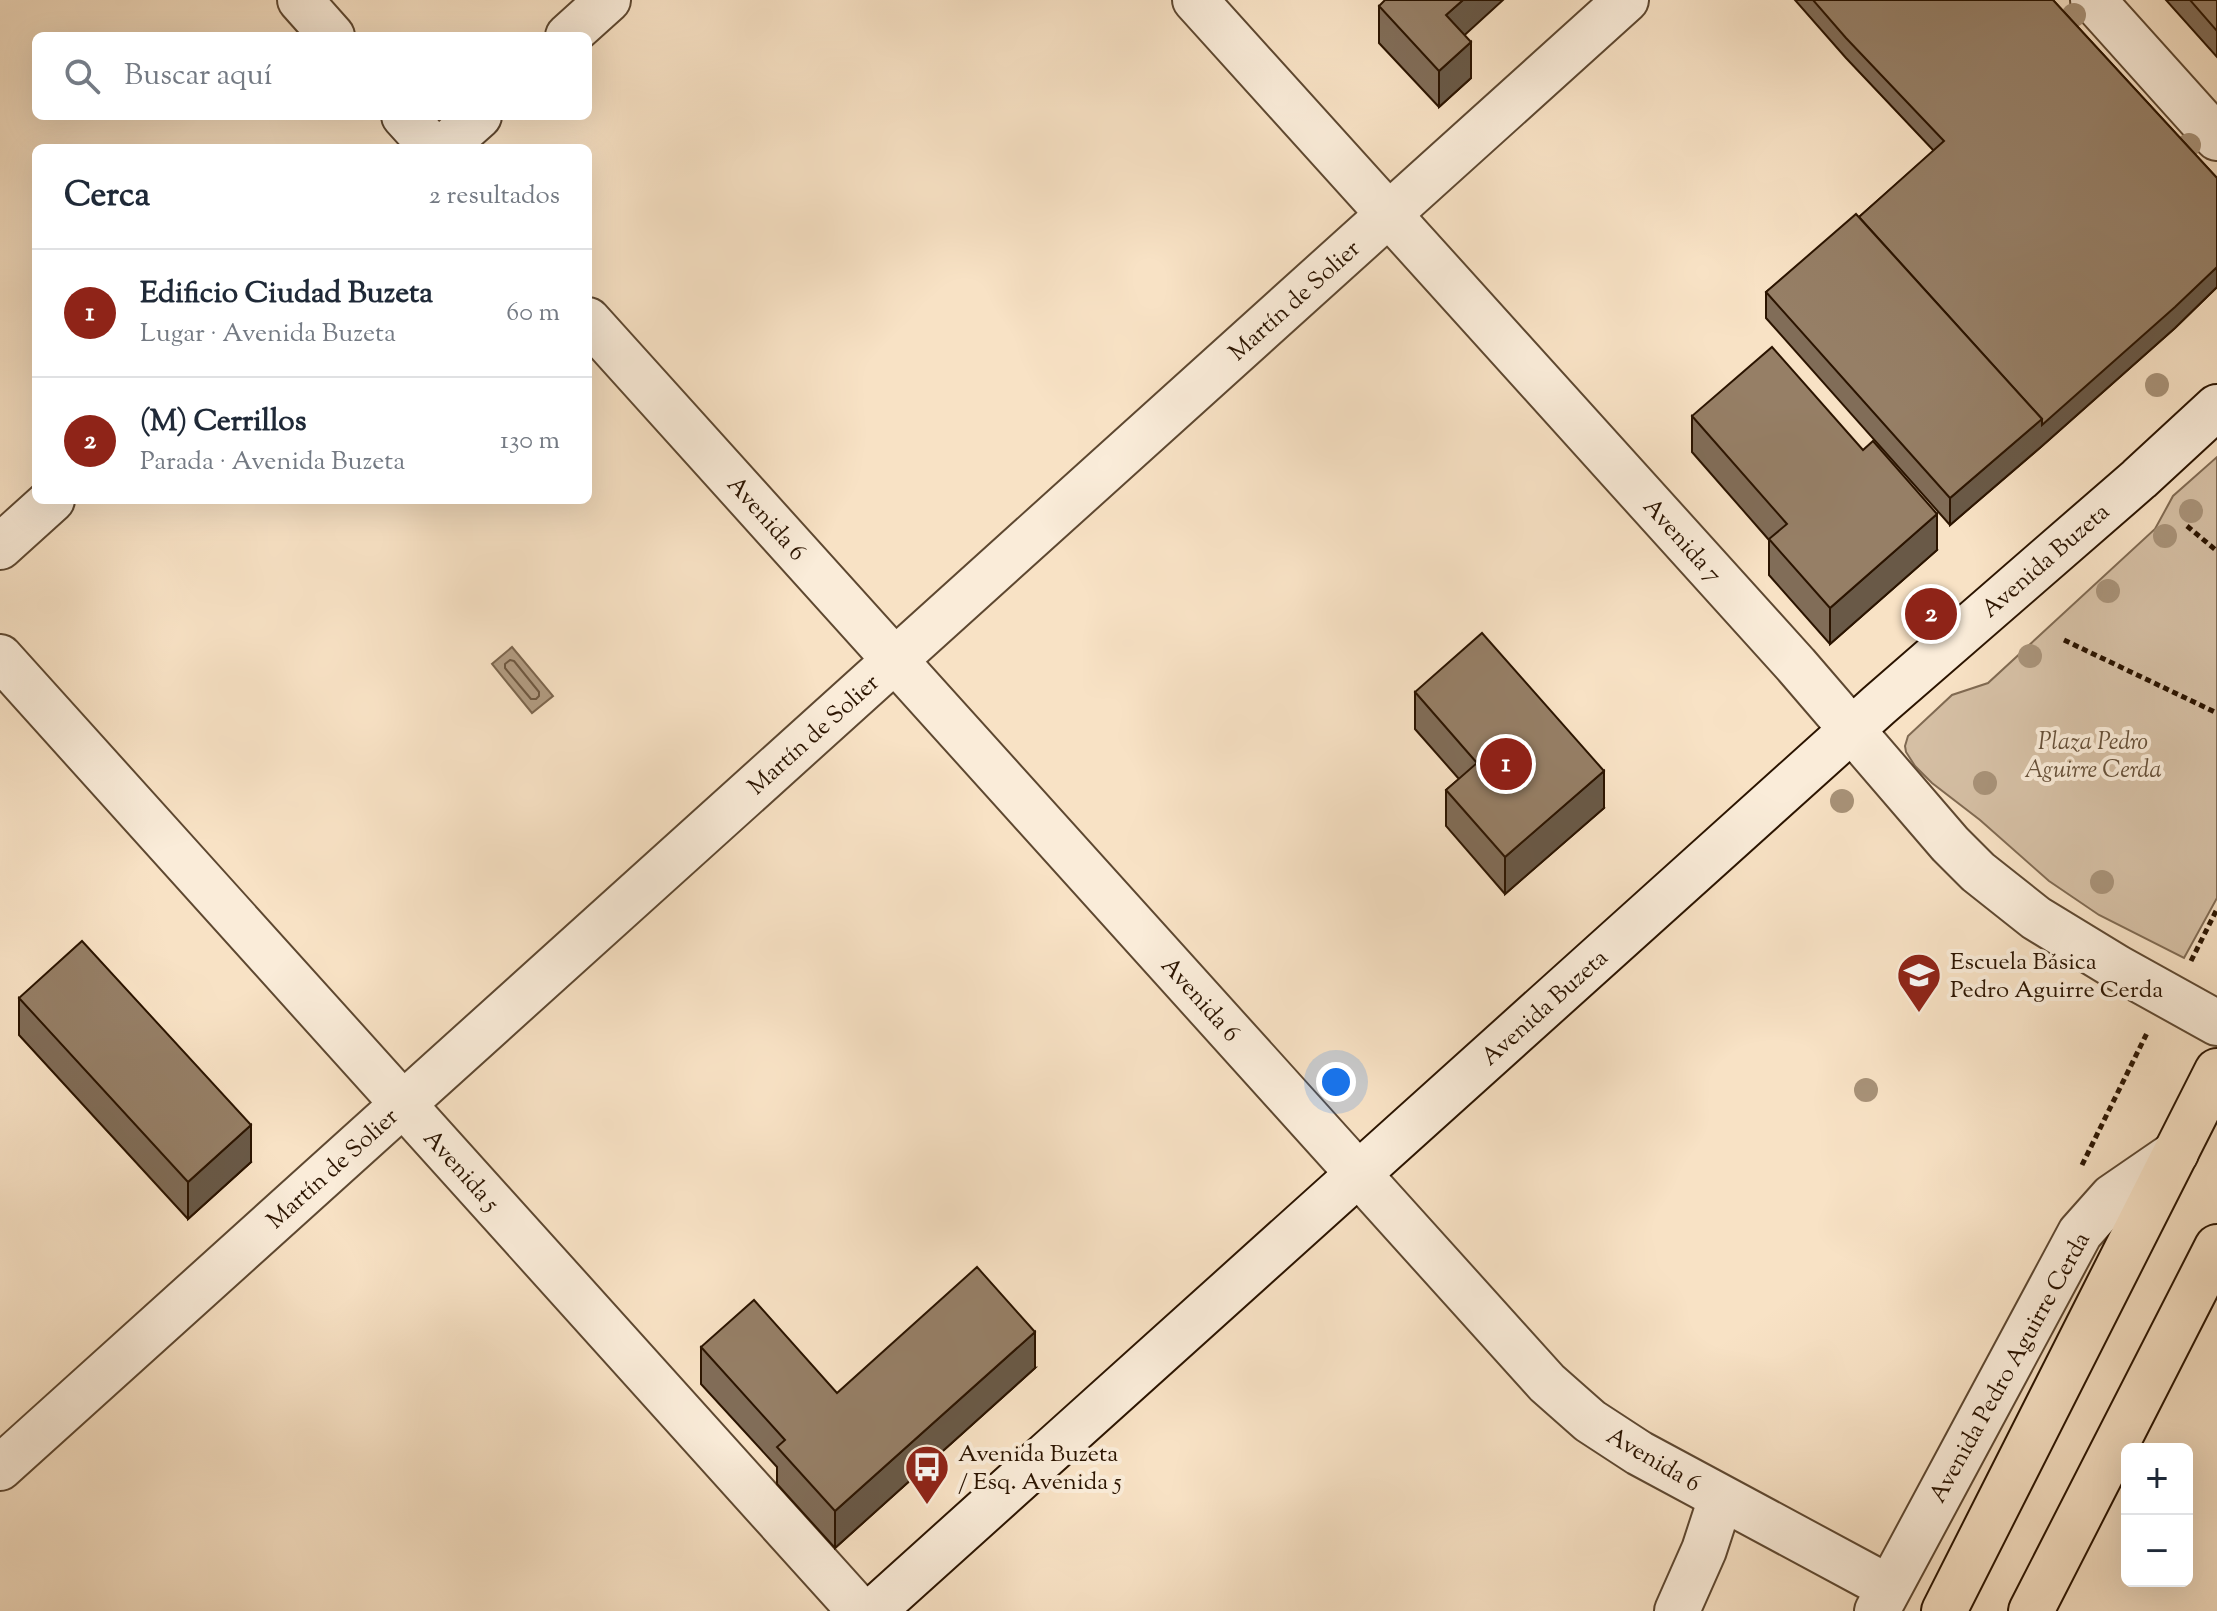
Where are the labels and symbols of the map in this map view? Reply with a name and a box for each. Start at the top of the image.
street label: Martín de Solier [1222,233,1369,370]
street label: Avenida 6 [718,469,813,569]
street label: Avenida 7 [1634,491,1729,591]
street label: Avenida Buzeta [1975,496,2118,627]
pin: 2 [1905,584,1957,644]
street label: Martín de Solier [741,667,888,804]
park label: Plaza Pedro Aguirre Cerda [2024,726,2162,788]
pin: 1 [1480,734,1532,794]
street label: Avenida Buzeta [1474,942,1616,1075]
place label: Escuela Básica Pedro Aguirre Cerda [1950,946,2163,1008]
street label: Avenida 6 [1152,950,1247,1050]
school or university icon: Escuela Básica Pedro Aguirre Cerda [1895,951,1943,1014]
your location [1316,1062,1356,1102]
street label: Martín de Solier [260,1101,407,1238]
street label: Avenida 5 [414,1123,507,1220]
street label: Avenida Pedro Aguirre Cerda [1922,1226,2100,1510]
street label: Avenida 6 [1600,1420,1706,1501]
place label: Avenida Buzeta / Esq. Avenida 5 [958,1438,1122,1500]
bus stop icon: Avenida Buzeta / Esq. Avenida 5 [903,1443,951,1506]

